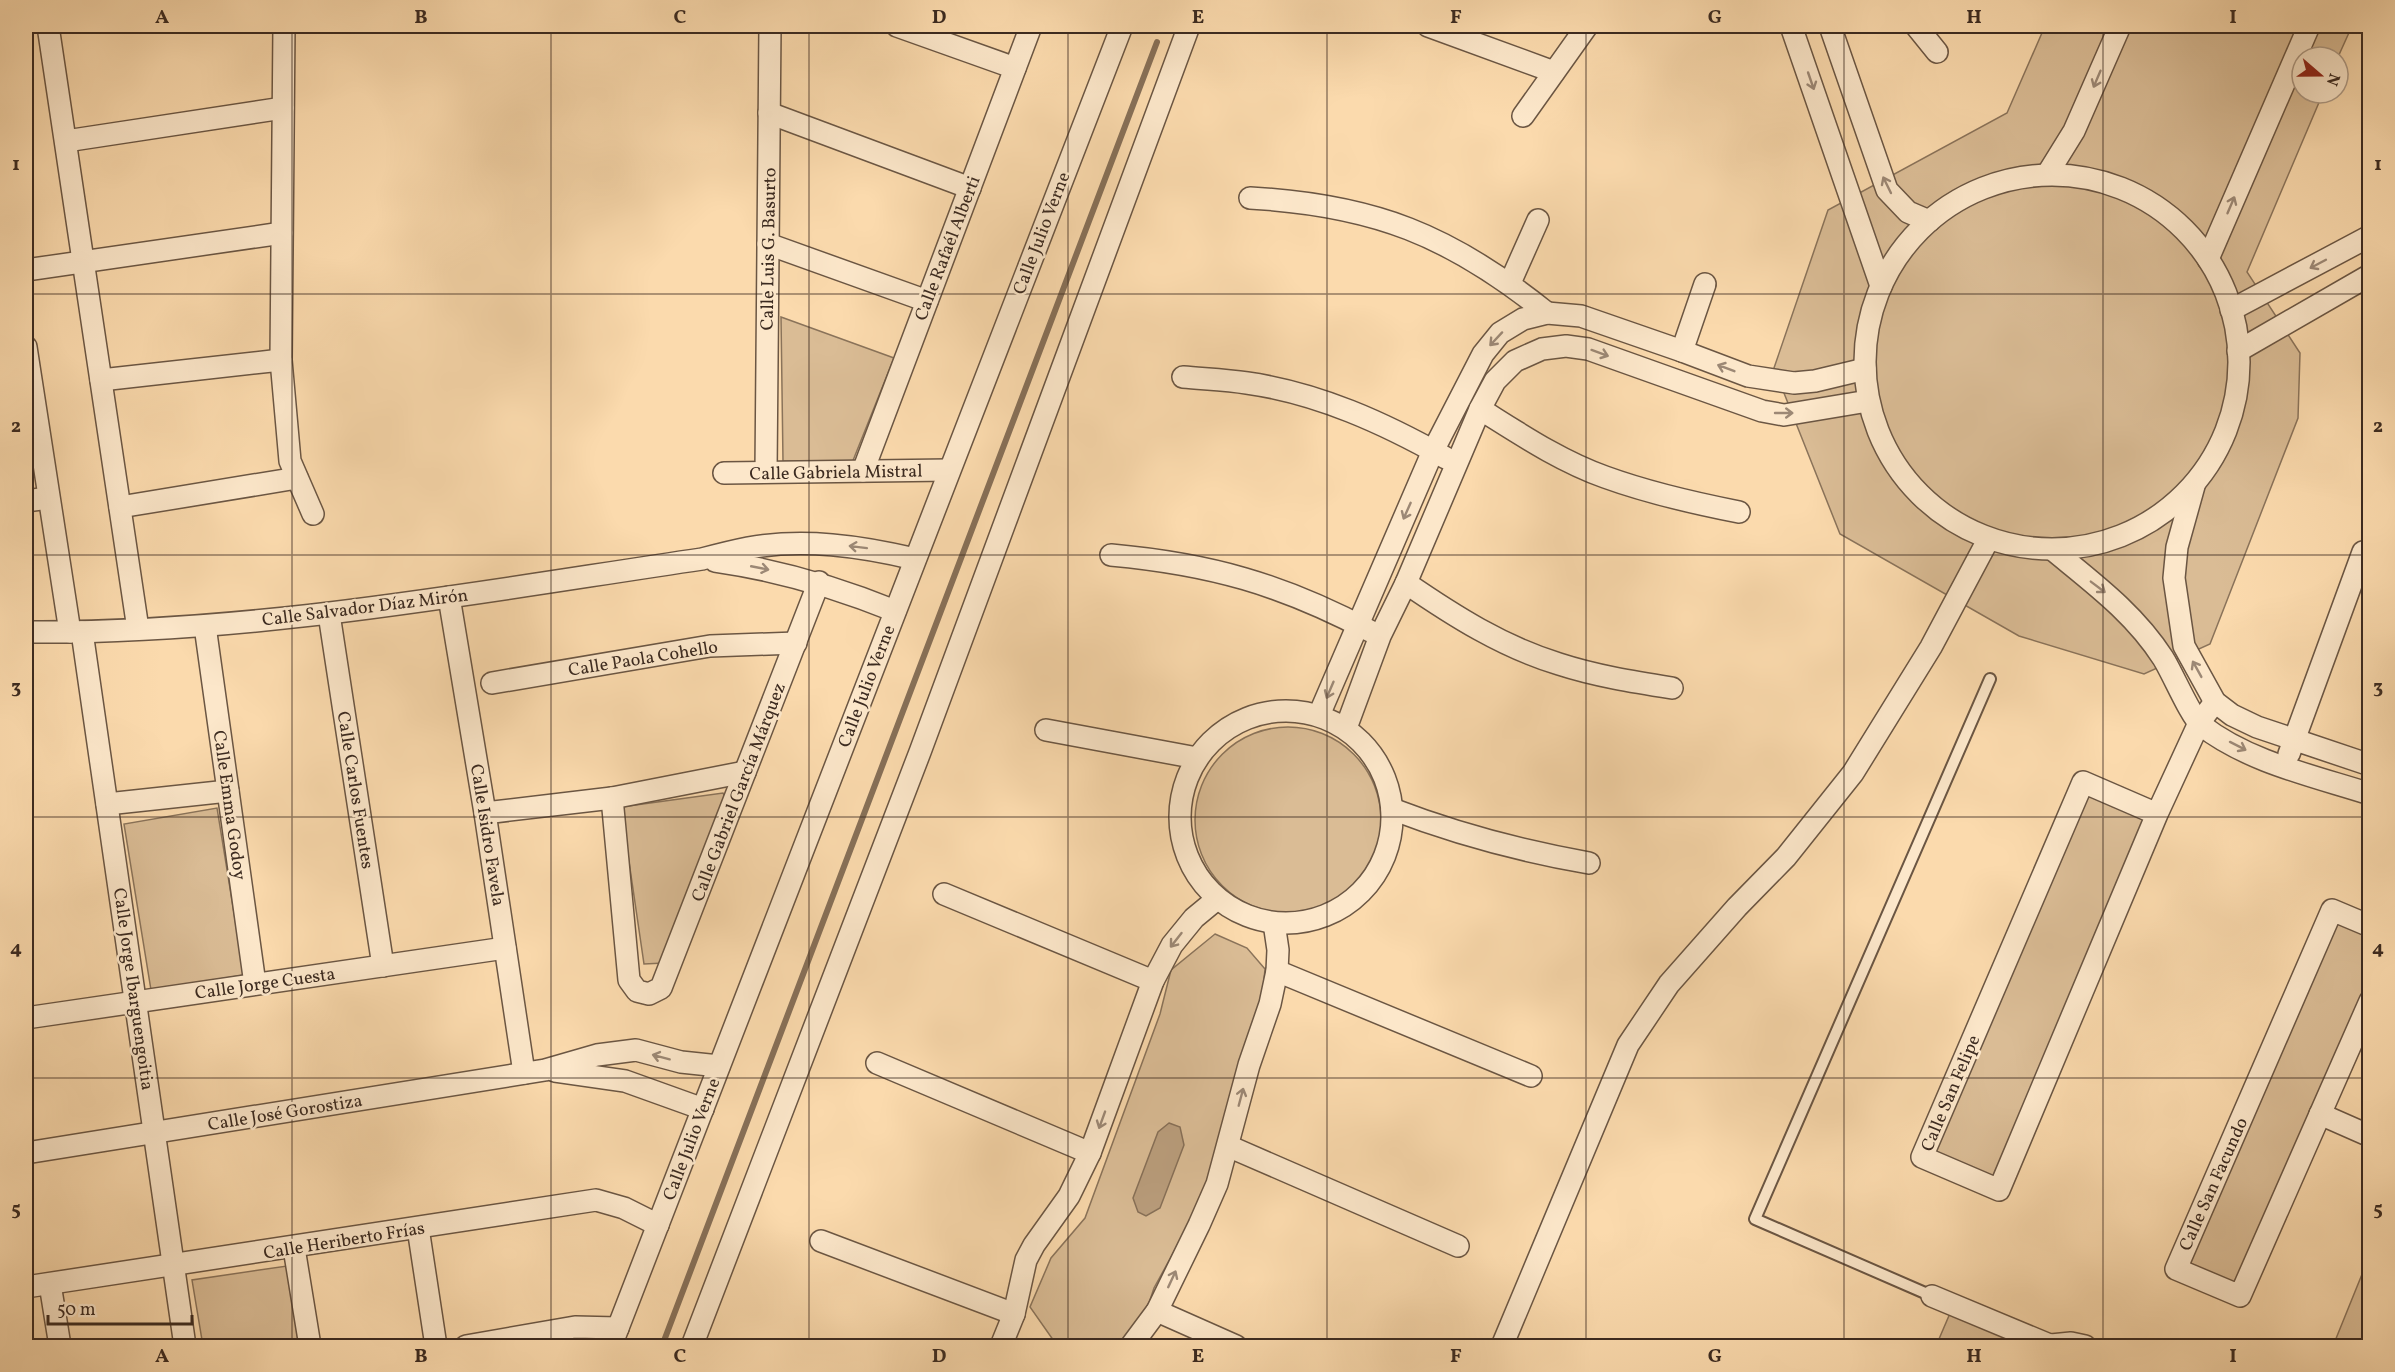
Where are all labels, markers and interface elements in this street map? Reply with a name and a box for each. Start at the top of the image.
text: A [155,4,169,32]
text: B [414,4,428,32]
text: C [674,4,687,32]
text: D [932,4,946,32]
text: E [1192,4,1204,32]
text: F [1450,4,1462,32]
text: G [1708,4,1722,32]
text: H [1966,4,1982,32]
text: I [2229,4,2237,32]
north arrow [2290,45,2350,105]
one-way arrow [2091,70,2102,88]
text: N [2320,70,2345,89]
one-way arrow [1806,71,1817,90]
text: 1 [12,151,20,179]
text: 1 [2374,151,2382,179]
street label: Calle Luis G. Basurto [756,167,783,331]
street label: Calle Julio Verne [1008,169,1077,298]
street label: Calle Rafaél Alberti [909,173,988,325]
one-way arrow [1880,176,1892,194]
one-way arrow [2227,196,2238,214]
one-way arrow [2310,258,2327,270]
one-way arrow [1489,331,1503,346]
one-way arrow [1590,349,1608,360]
one-way arrow [1717,362,1736,373]
one-way arrow [1774,407,1794,419]
text: 2 [11,413,21,441]
text: 2 [2373,413,2383,441]
street label: Calle Gabriela Mistral [749,459,923,488]
one-way arrow [1401,501,1412,520]
one-way arrow [848,542,868,553]
one-way arrow [750,563,769,574]
one-way arrow [2090,581,2106,593]
street label: Calle Salvador Díaz Mirón [261,583,470,634]
street label: Calle Julio Verne [833,622,902,751]
street label: Calle Paola Cohello [567,635,720,684]
one-way arrow [2191,661,2203,678]
text: 3 [11,674,21,702]
text: 3 [2373,674,2383,702]
street label: Calle Gabriel García Márquez [686,680,793,906]
one-way arrow [1324,680,1335,699]
street label: Calle Carlos Fuentes [330,710,379,871]
street label: Calle Emma Godoy [206,729,251,882]
one-way arrow [2228,741,2246,752]
street label: Calle Isidro Favela [463,762,510,908]
street label: Calle Jorge Ibarguengoitia [106,886,159,1092]
one-way arrow [1170,932,1183,948]
text: 4 [10,935,22,963]
text: 4 [2372,935,2384,963]
street label: Calle Jorge Cuesta [193,962,337,1007]
street label: Calle San Felipe [1916,1032,1987,1156]
one-way arrow [652,1050,671,1062]
street label: Calle Julio Verne [658,1075,727,1204]
one-way arrow [1235,1088,1247,1107]
street label: Calle José Gorostiza [206,1089,364,1138]
one-way arrow [1095,1110,1106,1128]
street label: Calle San Facundo [2174,1114,2255,1255]
text: 5 [11,1196,21,1224]
text: 5 [2373,1196,2383,1224]
street label: Calle Heriberto Frías [262,1216,427,1267]
one-way arrow [1167,1270,1178,1288]
scale bar [48,1288,192,1326]
text: 50 m [57,1298,96,1323]
text: A [155,1343,169,1371]
text: B [414,1343,428,1371]
text: C [674,1343,687,1371]
text: D [932,1343,946,1371]
text: E [1192,1343,1204,1371]
text: F [1450,1343,1462,1371]
text: G [1708,1343,1722,1371]
text: H [1966,1343,1982,1371]
text: I [2229,1343,2237,1371]

